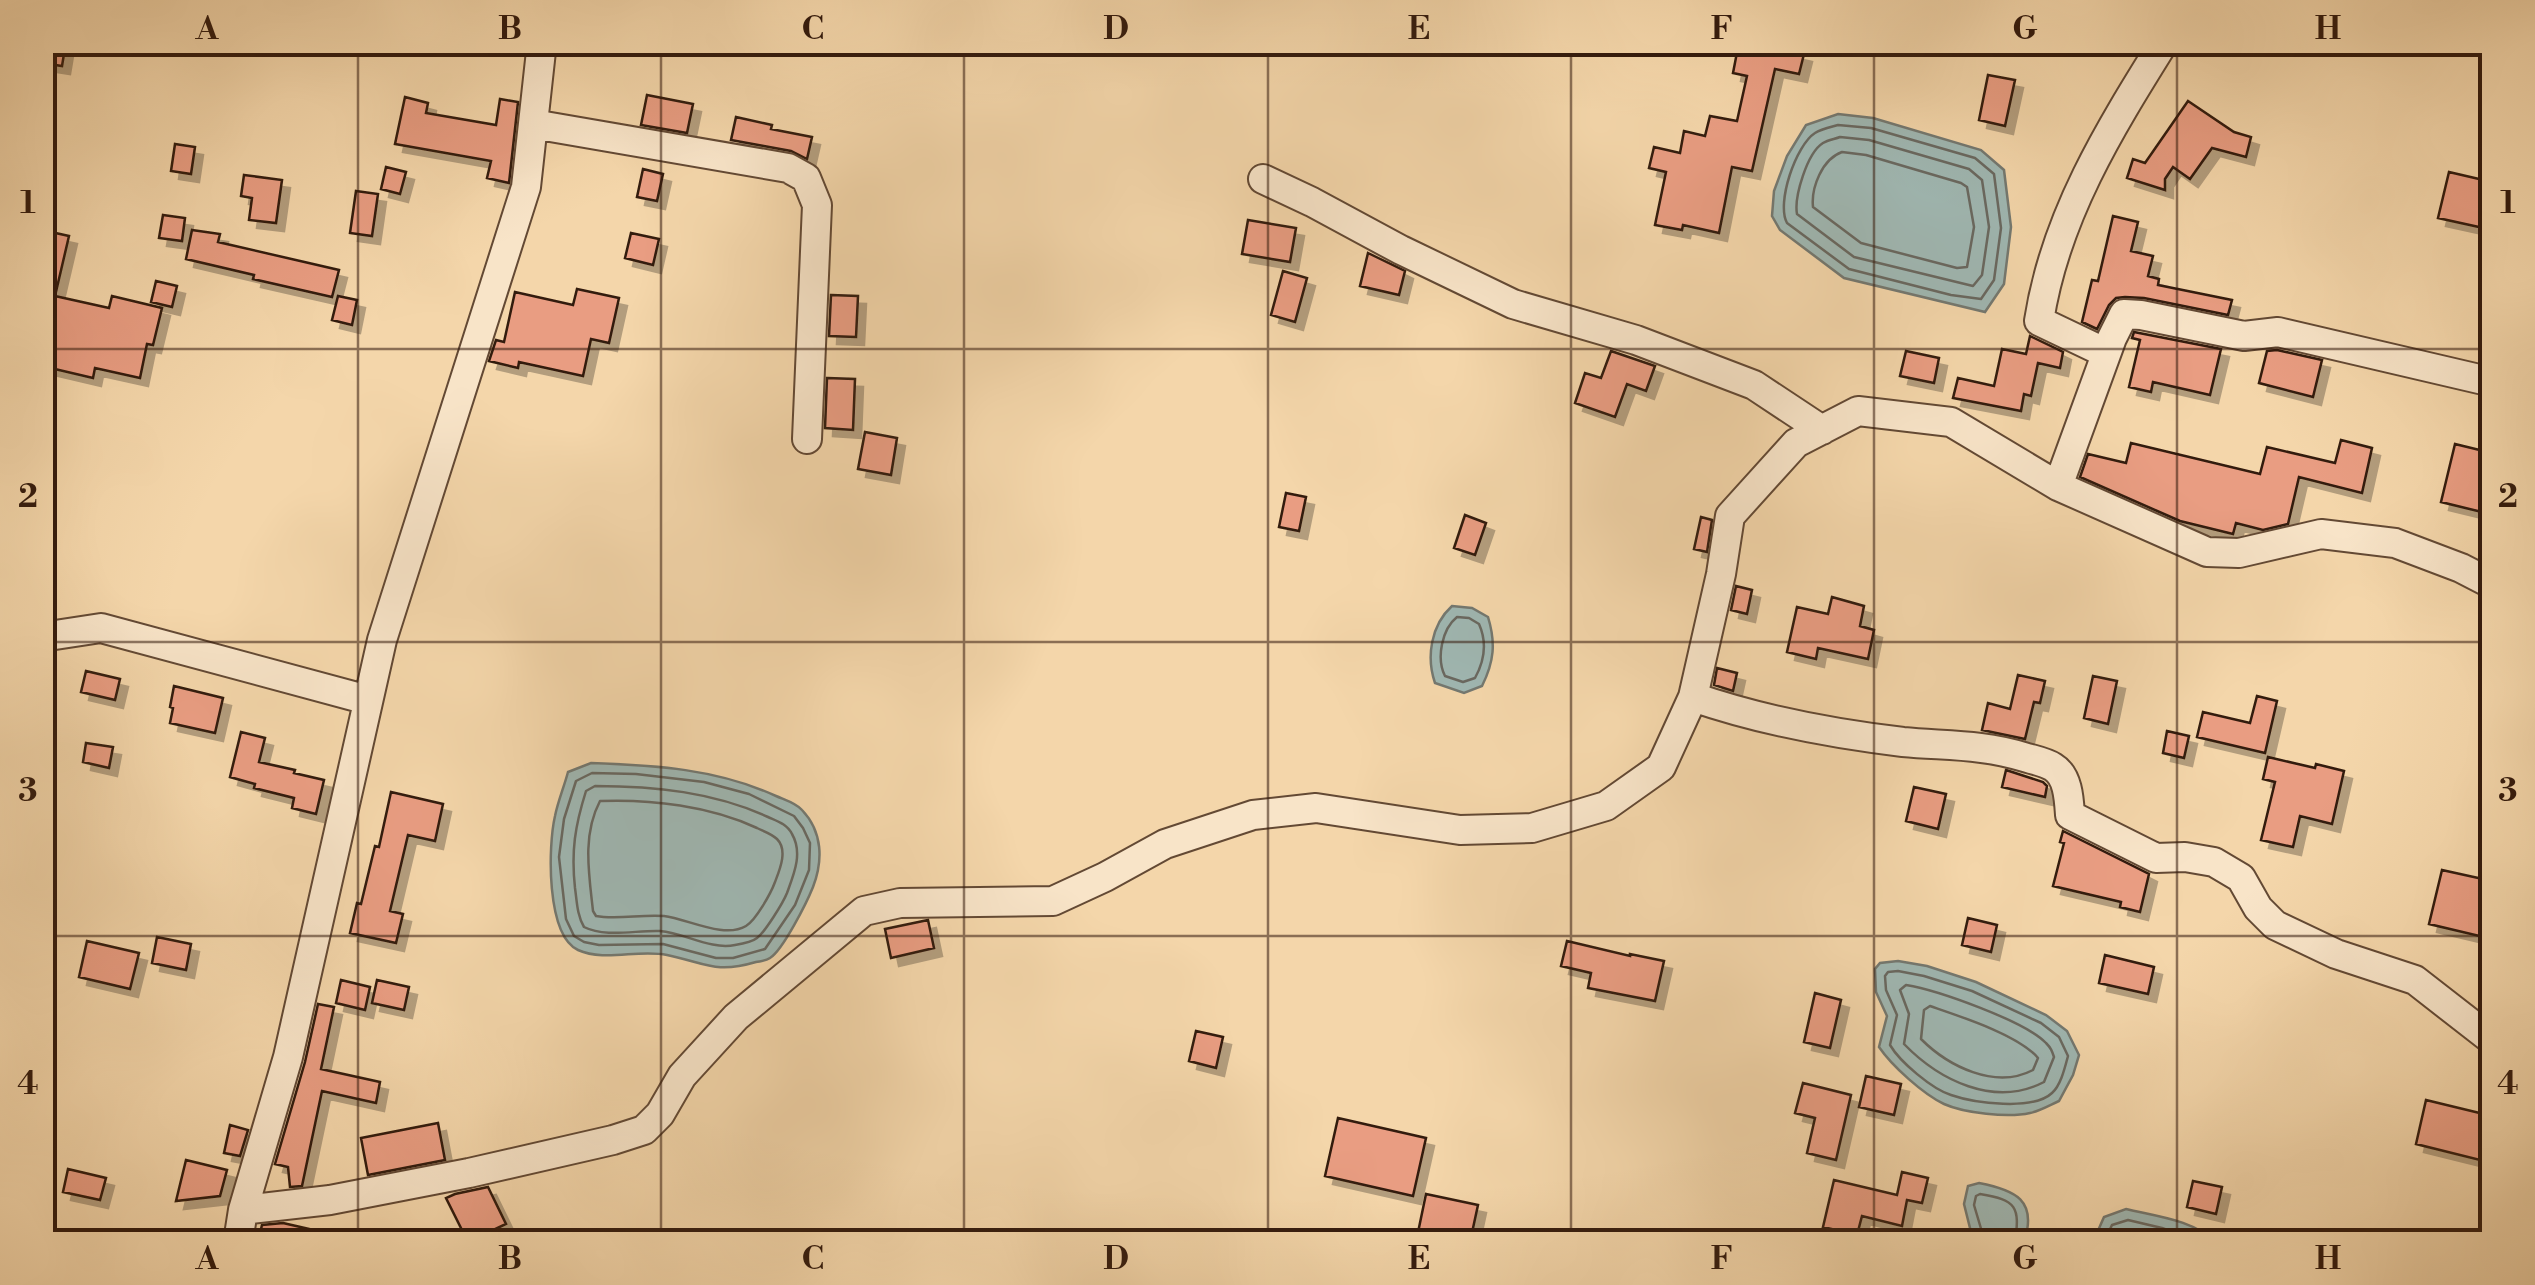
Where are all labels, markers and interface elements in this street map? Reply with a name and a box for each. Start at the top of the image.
text: A [195,9,220,49]
text: B [498,9,522,49]
text: C [802,9,824,49]
text: D [1103,9,1129,49]
text: E [1408,9,1430,49]
text: F [1711,9,1733,49]
text: G [2012,9,2038,49]
text: H [2315,9,2341,49]
text: 1 [20,183,36,223]
text: 1 [2500,183,2516,223]
text: 2 [18,477,38,517]
text: 2 [2498,477,2518,517]
text: 3 [18,771,38,811]
text: 3 [2498,771,2518,811]
text: 4 [17,1064,39,1104]
text: 4 [2497,1064,2519,1104]
text: A [195,1239,220,1279]
text: B [498,1239,522,1279]
text: C [802,1239,824,1279]
text: D [1103,1239,1129,1279]
text: E [1408,1239,1430,1279]
text: F [1711,1239,1733,1279]
text: G [2012,1239,2038,1279]
text: H [2315,1239,2341,1279]

